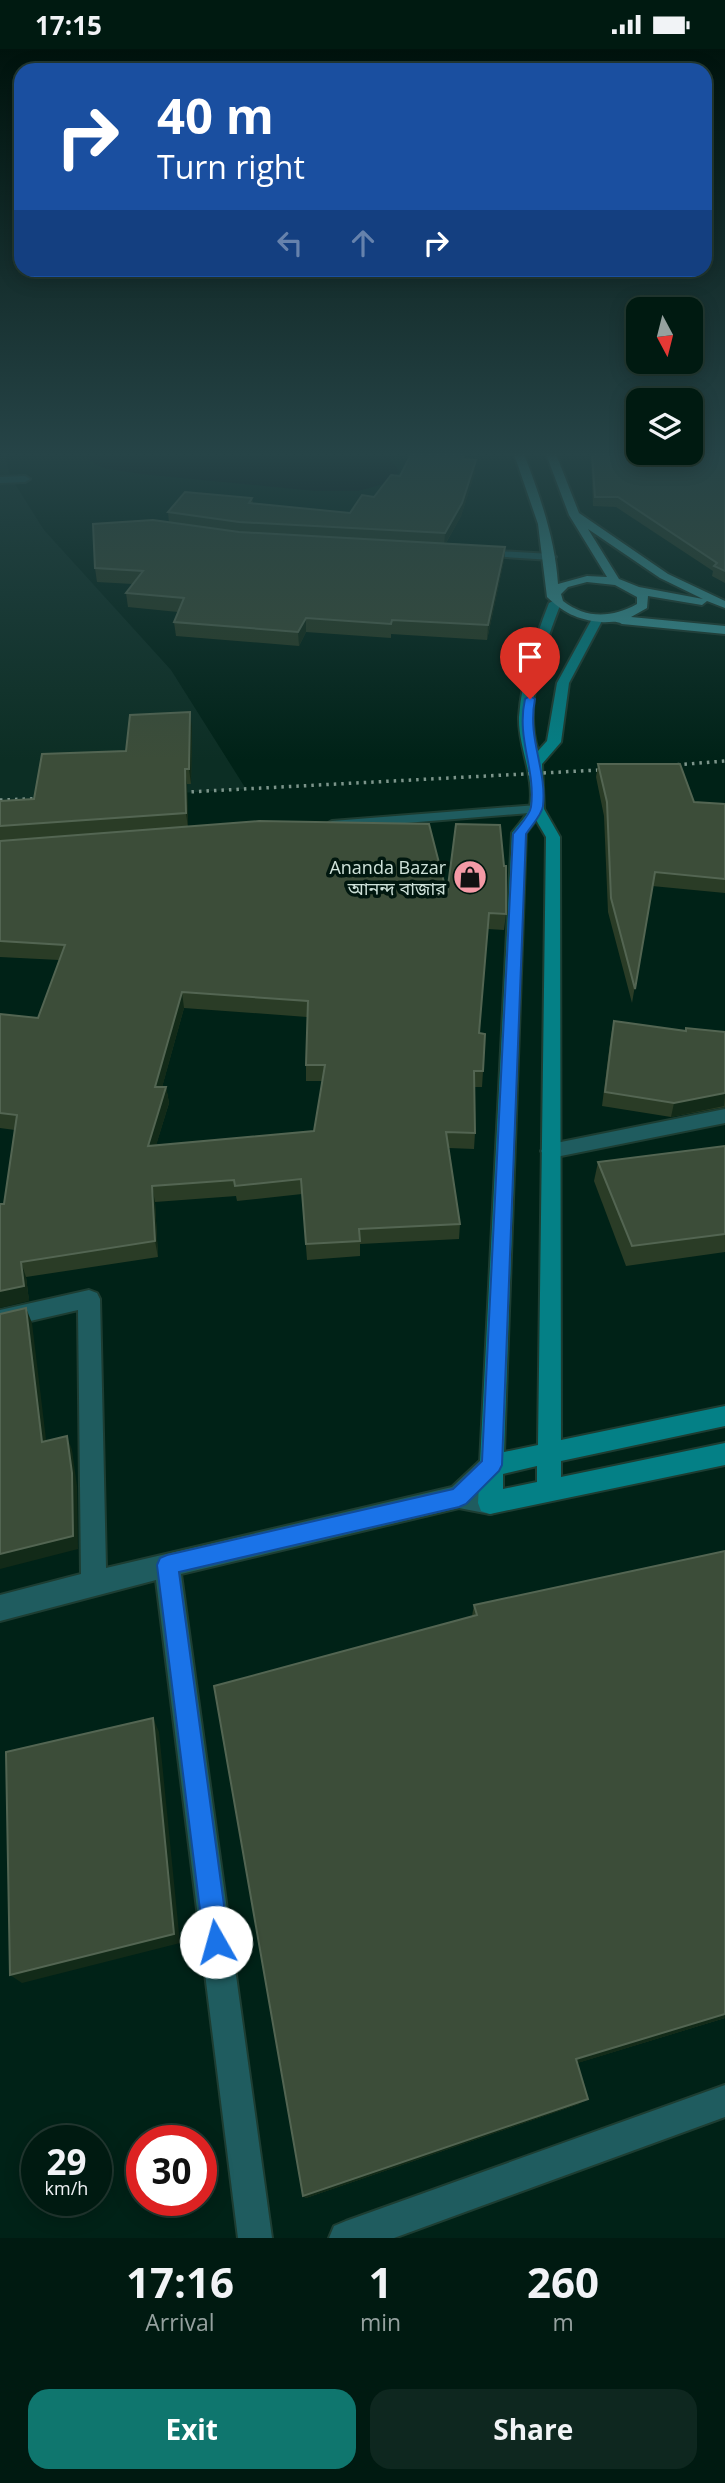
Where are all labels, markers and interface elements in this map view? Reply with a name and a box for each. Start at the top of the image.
text: 17:15 [35,7,102,43]
text: 40 m [157,82,274,148]
icon: right [42,91,133,182]
text: Turn right [157,145,305,188]
icon: left [271,224,309,262]
icon: ahead [344,224,382,262]
icon: right [417,224,455,262]
north arrow [626,297,704,375]
map controls [626,297,703,465]
button: layers [626,388,703,465]
pin [500,627,560,699]
icon: arrive [511,638,549,676]
place label: Ananda Bazar আনন্দ বাজার [329,855,447,900]
shop icon: Ananda Bazar আনন্দ বাজার [451,858,489,896]
position arrow [179,1905,253,1979]
speed limit sign: 30 [126,2125,217,2216]
text: 29 [46,2138,87,2185]
text: km/h [45,2176,88,2200]
text: 17:16 [126,2253,234,2310]
text: 1 [368,2253,393,2310]
text: 260 [527,2253,599,2310]
text: Arrival [145,2306,215,2338]
text: min [360,2306,401,2338]
text: m [552,2306,574,2338]
button: Exit [28,2389,356,2469]
button: Share [370,2389,697,2469]

